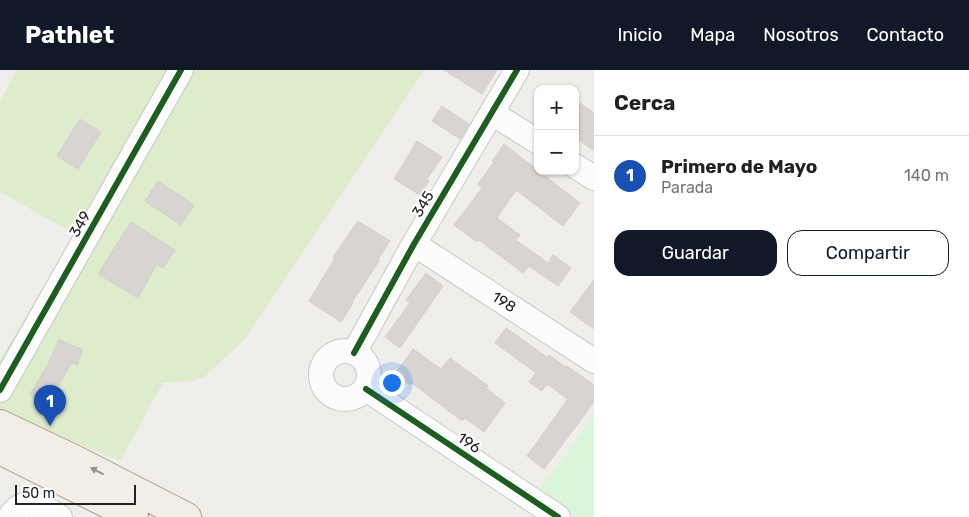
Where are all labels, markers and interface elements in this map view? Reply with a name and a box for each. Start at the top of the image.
text: Pathlet [25,21,114,49]
text: Inicio [617,24,662,46]
text: Mapa [690,24,735,46]
text: Nosotros [763,24,839,46]
text: Contacto [867,24,944,46]
map controls [534,85,579,175]
button: + [534,85,579,130]
text: Cerca [614,90,675,115]
button: − [534,130,579,175]
text: Primero de Mayo [661,155,817,178]
text: 1 [626,166,634,185]
text: 140 m [904,166,949,185]
text: Parada [661,178,713,197]
street label: 345 [408,188,438,220]
street label: 349 [65,208,95,240]
button: Guardar [614,230,777,276]
button: Compartir [787,230,949,276]
street label: 198 [489,288,519,316]
your location [379,370,405,396]
pin: 1 [34,385,66,426]
street label: 196 [454,429,484,457]
one-way arrow [90,467,104,475]
scale bar [15,482,136,505]
text: 50 m [22,485,55,502]

